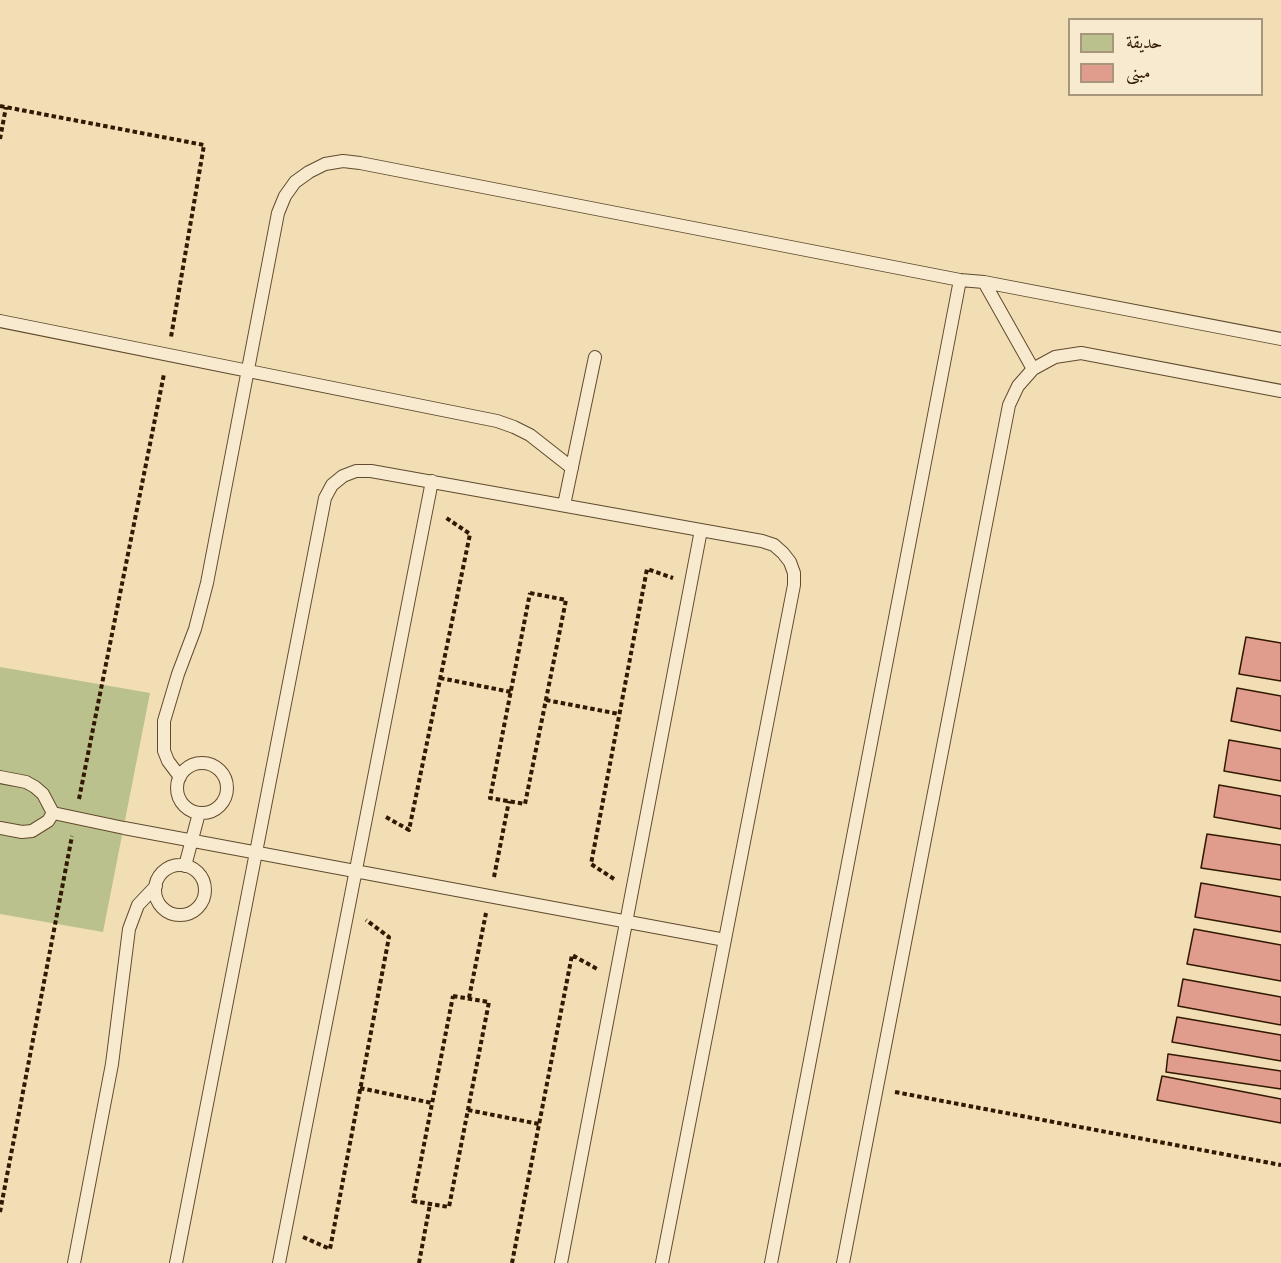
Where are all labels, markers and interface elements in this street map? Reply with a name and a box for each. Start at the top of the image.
legend [1068,18,1263,96]
text: حديقة [1126,31,1162,54]
text: مبنى [1126,61,1151,84]

